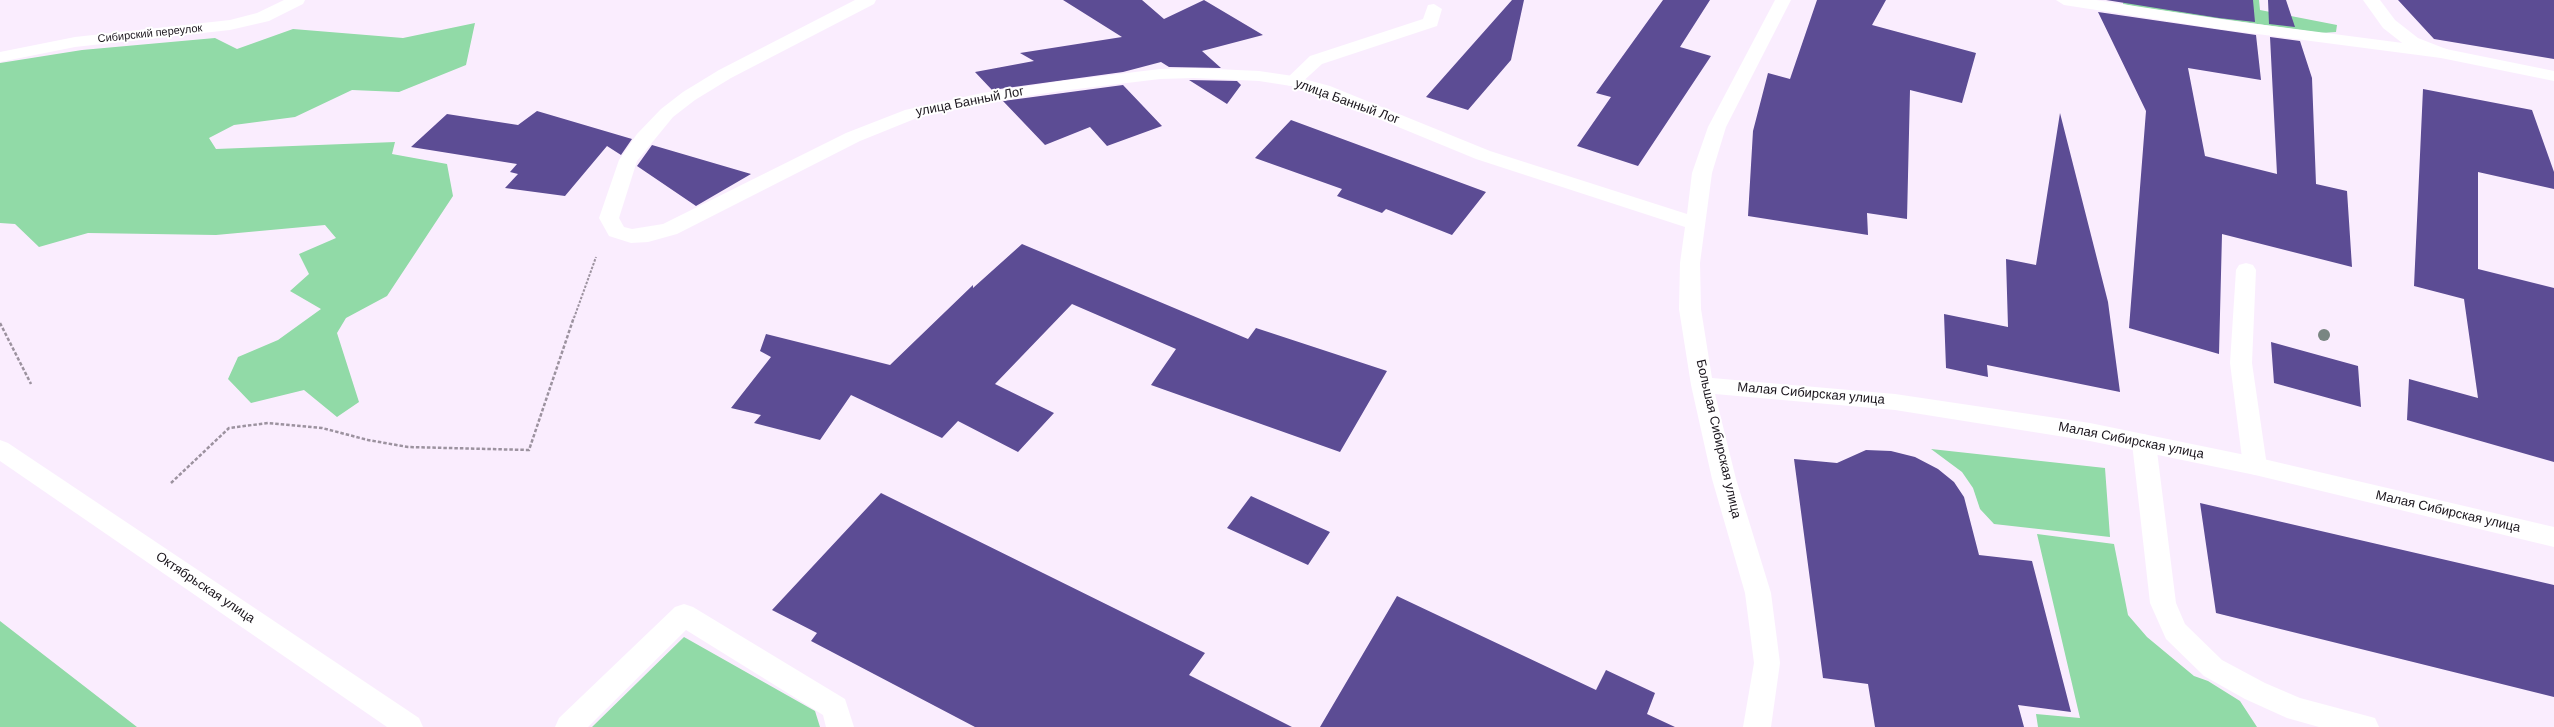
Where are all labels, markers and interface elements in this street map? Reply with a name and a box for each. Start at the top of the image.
street label: Сибирский переулок [97,22,203,46]
street label: улица Банный Лог [1293,76,1401,128]
street label: улица Банный Лог [915,84,1025,120]
street label: Большая Сибирская улица [1692,358,1744,520]
street label: Малая Сибирская улица [1737,380,1885,408]
street label: Малая Сибирская улица [2057,419,2205,463]
street label: Малая Сибирская улица [2374,488,2522,536]
street label: Октябрьская улица [152,549,258,627]

